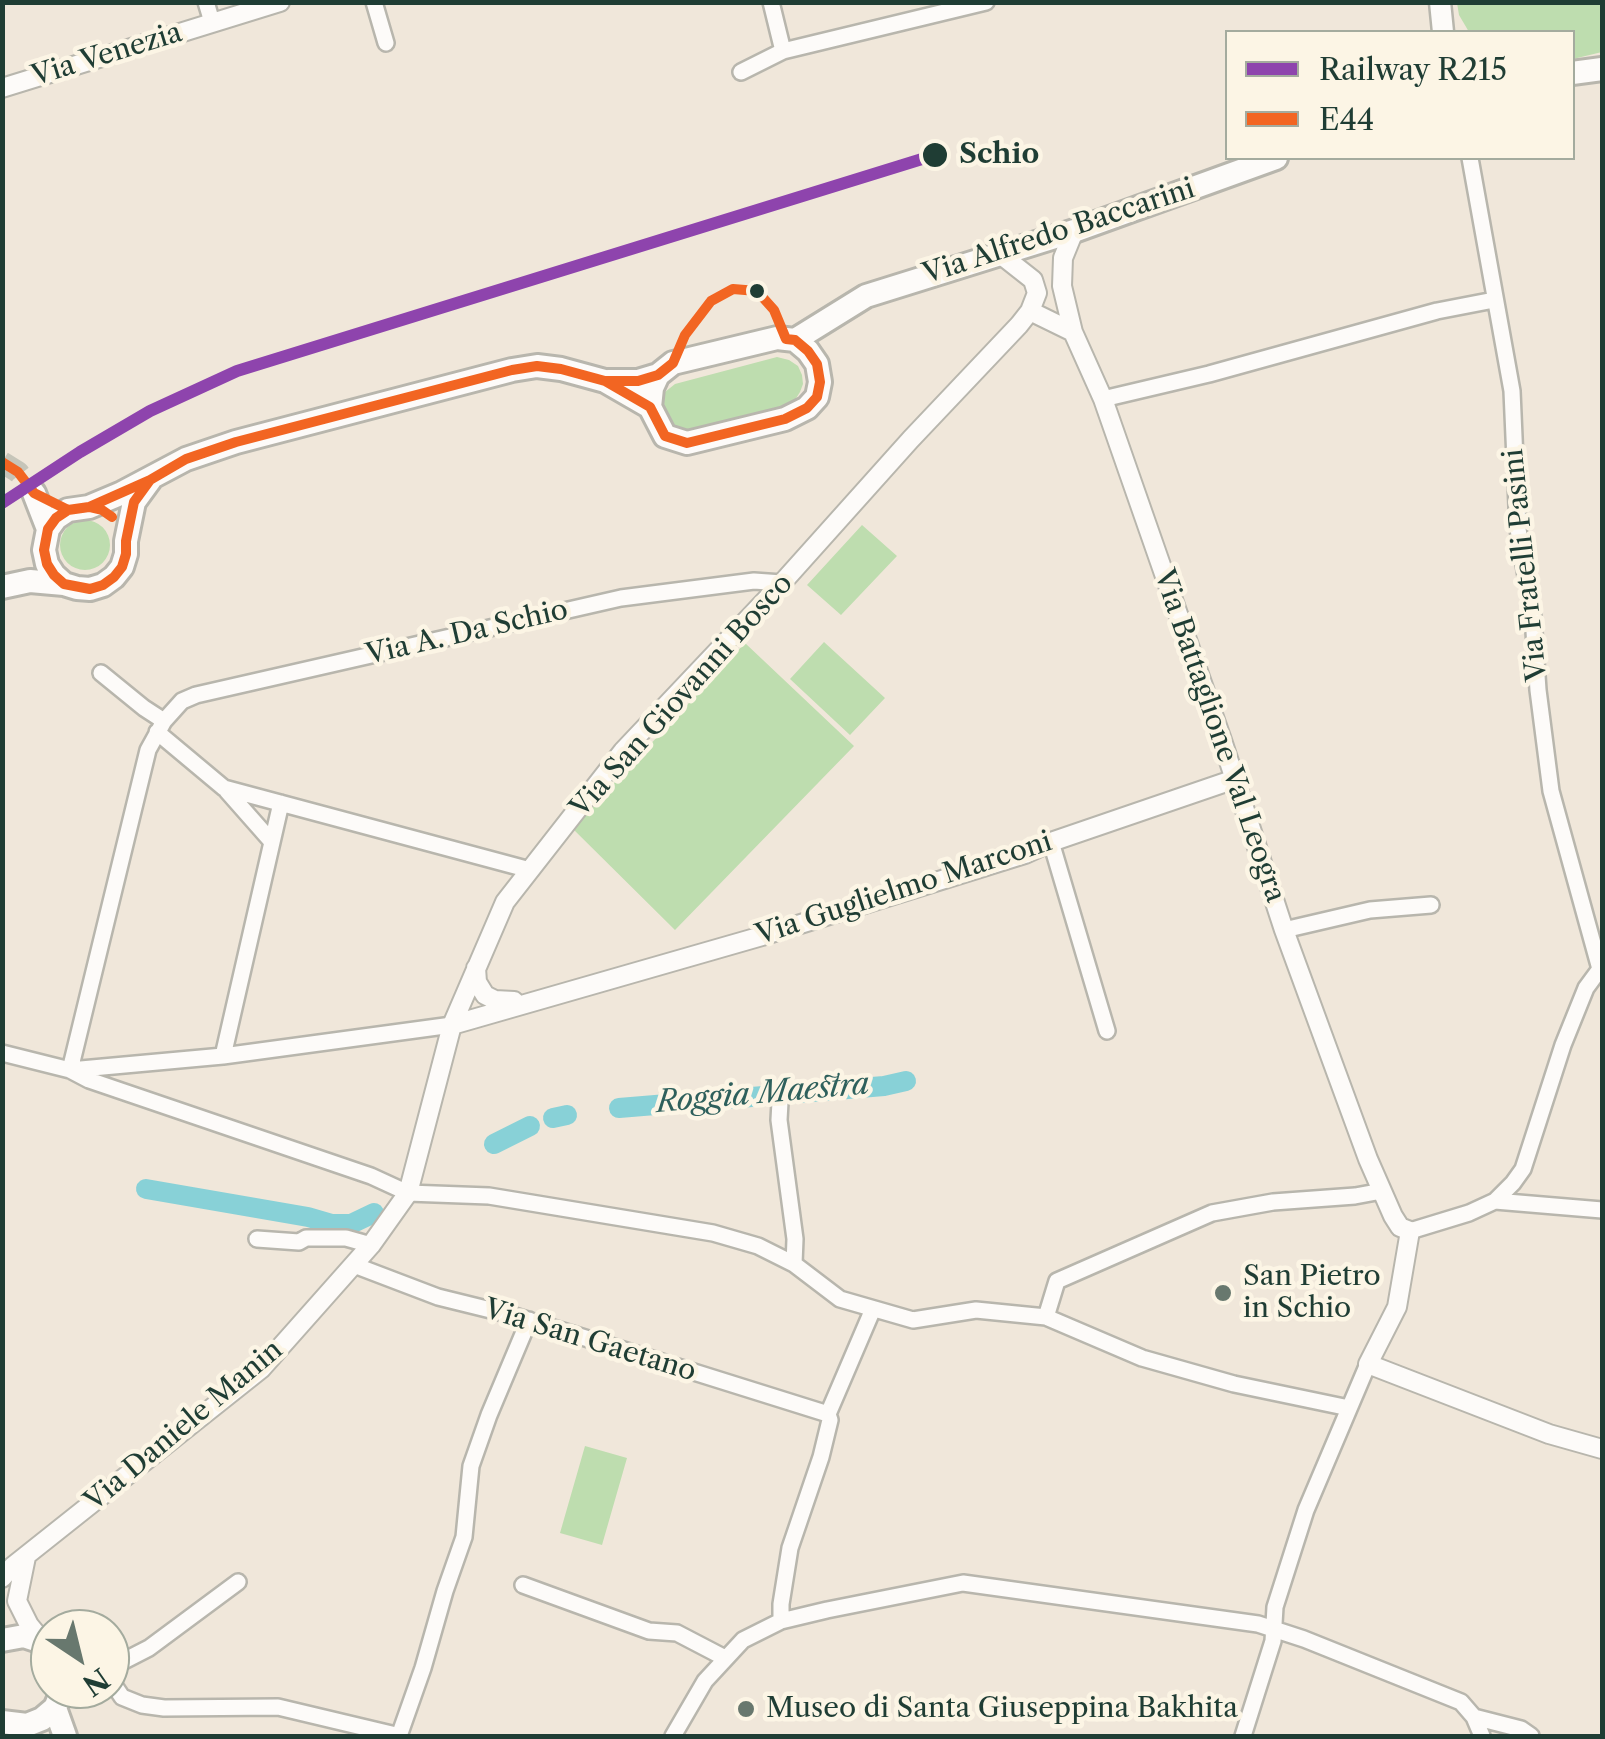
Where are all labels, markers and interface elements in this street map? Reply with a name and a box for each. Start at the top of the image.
street label: Via Venezia [28,16,186,94]
legend [1225,30,1575,160]
text: Railway R215 [1319,51,1507,88]
text: E44 [1319,101,1374,138]
place label: Schio [959,138,1039,172]
marker: Schio [920,140,950,170]
street label: Via Alfredo Baccarini [919,172,1199,292]
unlabelled marker [747,281,767,301]
street label: Via Fratelli Pasini [1497,447,1555,683]
street label: Via Battaglione Val Leogra [1146,565,1292,907]
street label: Via San Giovanni Bosco [564,567,800,825]
street label: Via A. Da Schio [363,593,571,673]
street label: Via Guglielmo Marconi [752,825,1056,953]
water label: Roggia Maestra [655,1067,871,1121]
place label: San Pietro in Schio [1243,1260,1381,1326]
marker: San Pietro in Schio [1212,1282,1234,1304]
street label: Via San Gaetano [480,1293,700,1389]
street label: Via Daniele Manin [78,1333,290,1519]
north arrow [30,1609,130,1709]
text: N [76,1661,116,1703]
place label: Museo di Santa Giuseppina Bakhita [766,1692,1238,1726]
marker: Museo di Santa Giuseppina Bakhita [735,1698,757,1720]

